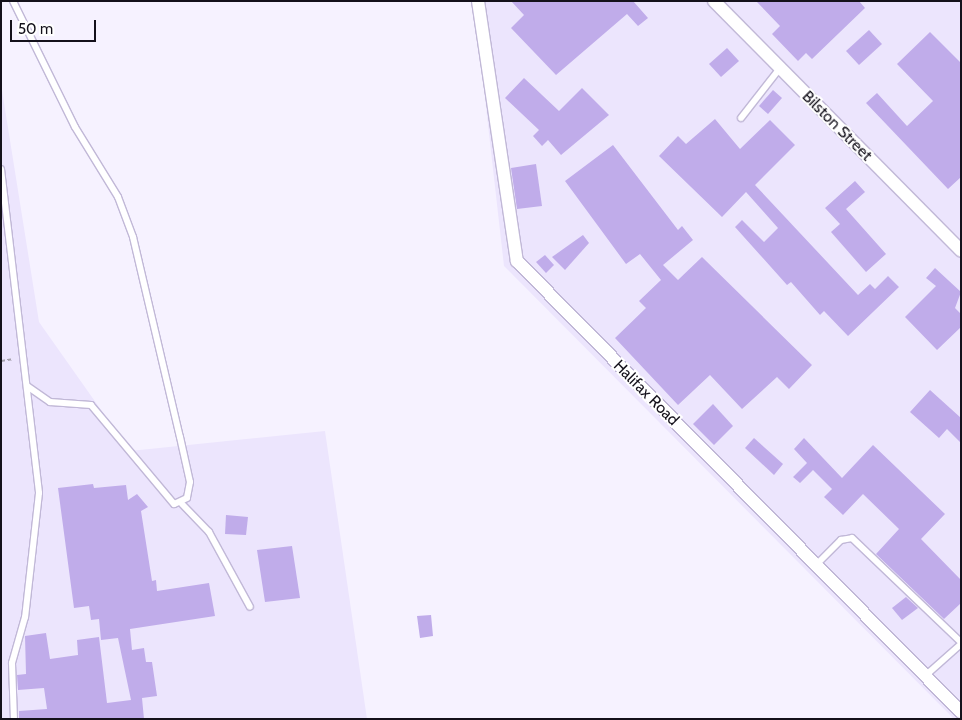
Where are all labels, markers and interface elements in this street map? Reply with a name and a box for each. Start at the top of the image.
scale bar [12,10,99,42]
text: 50 m [18,20,53,38]
street label: Bilston Street [798,87,876,165]
street label: Halifax Road [609,356,683,430]

